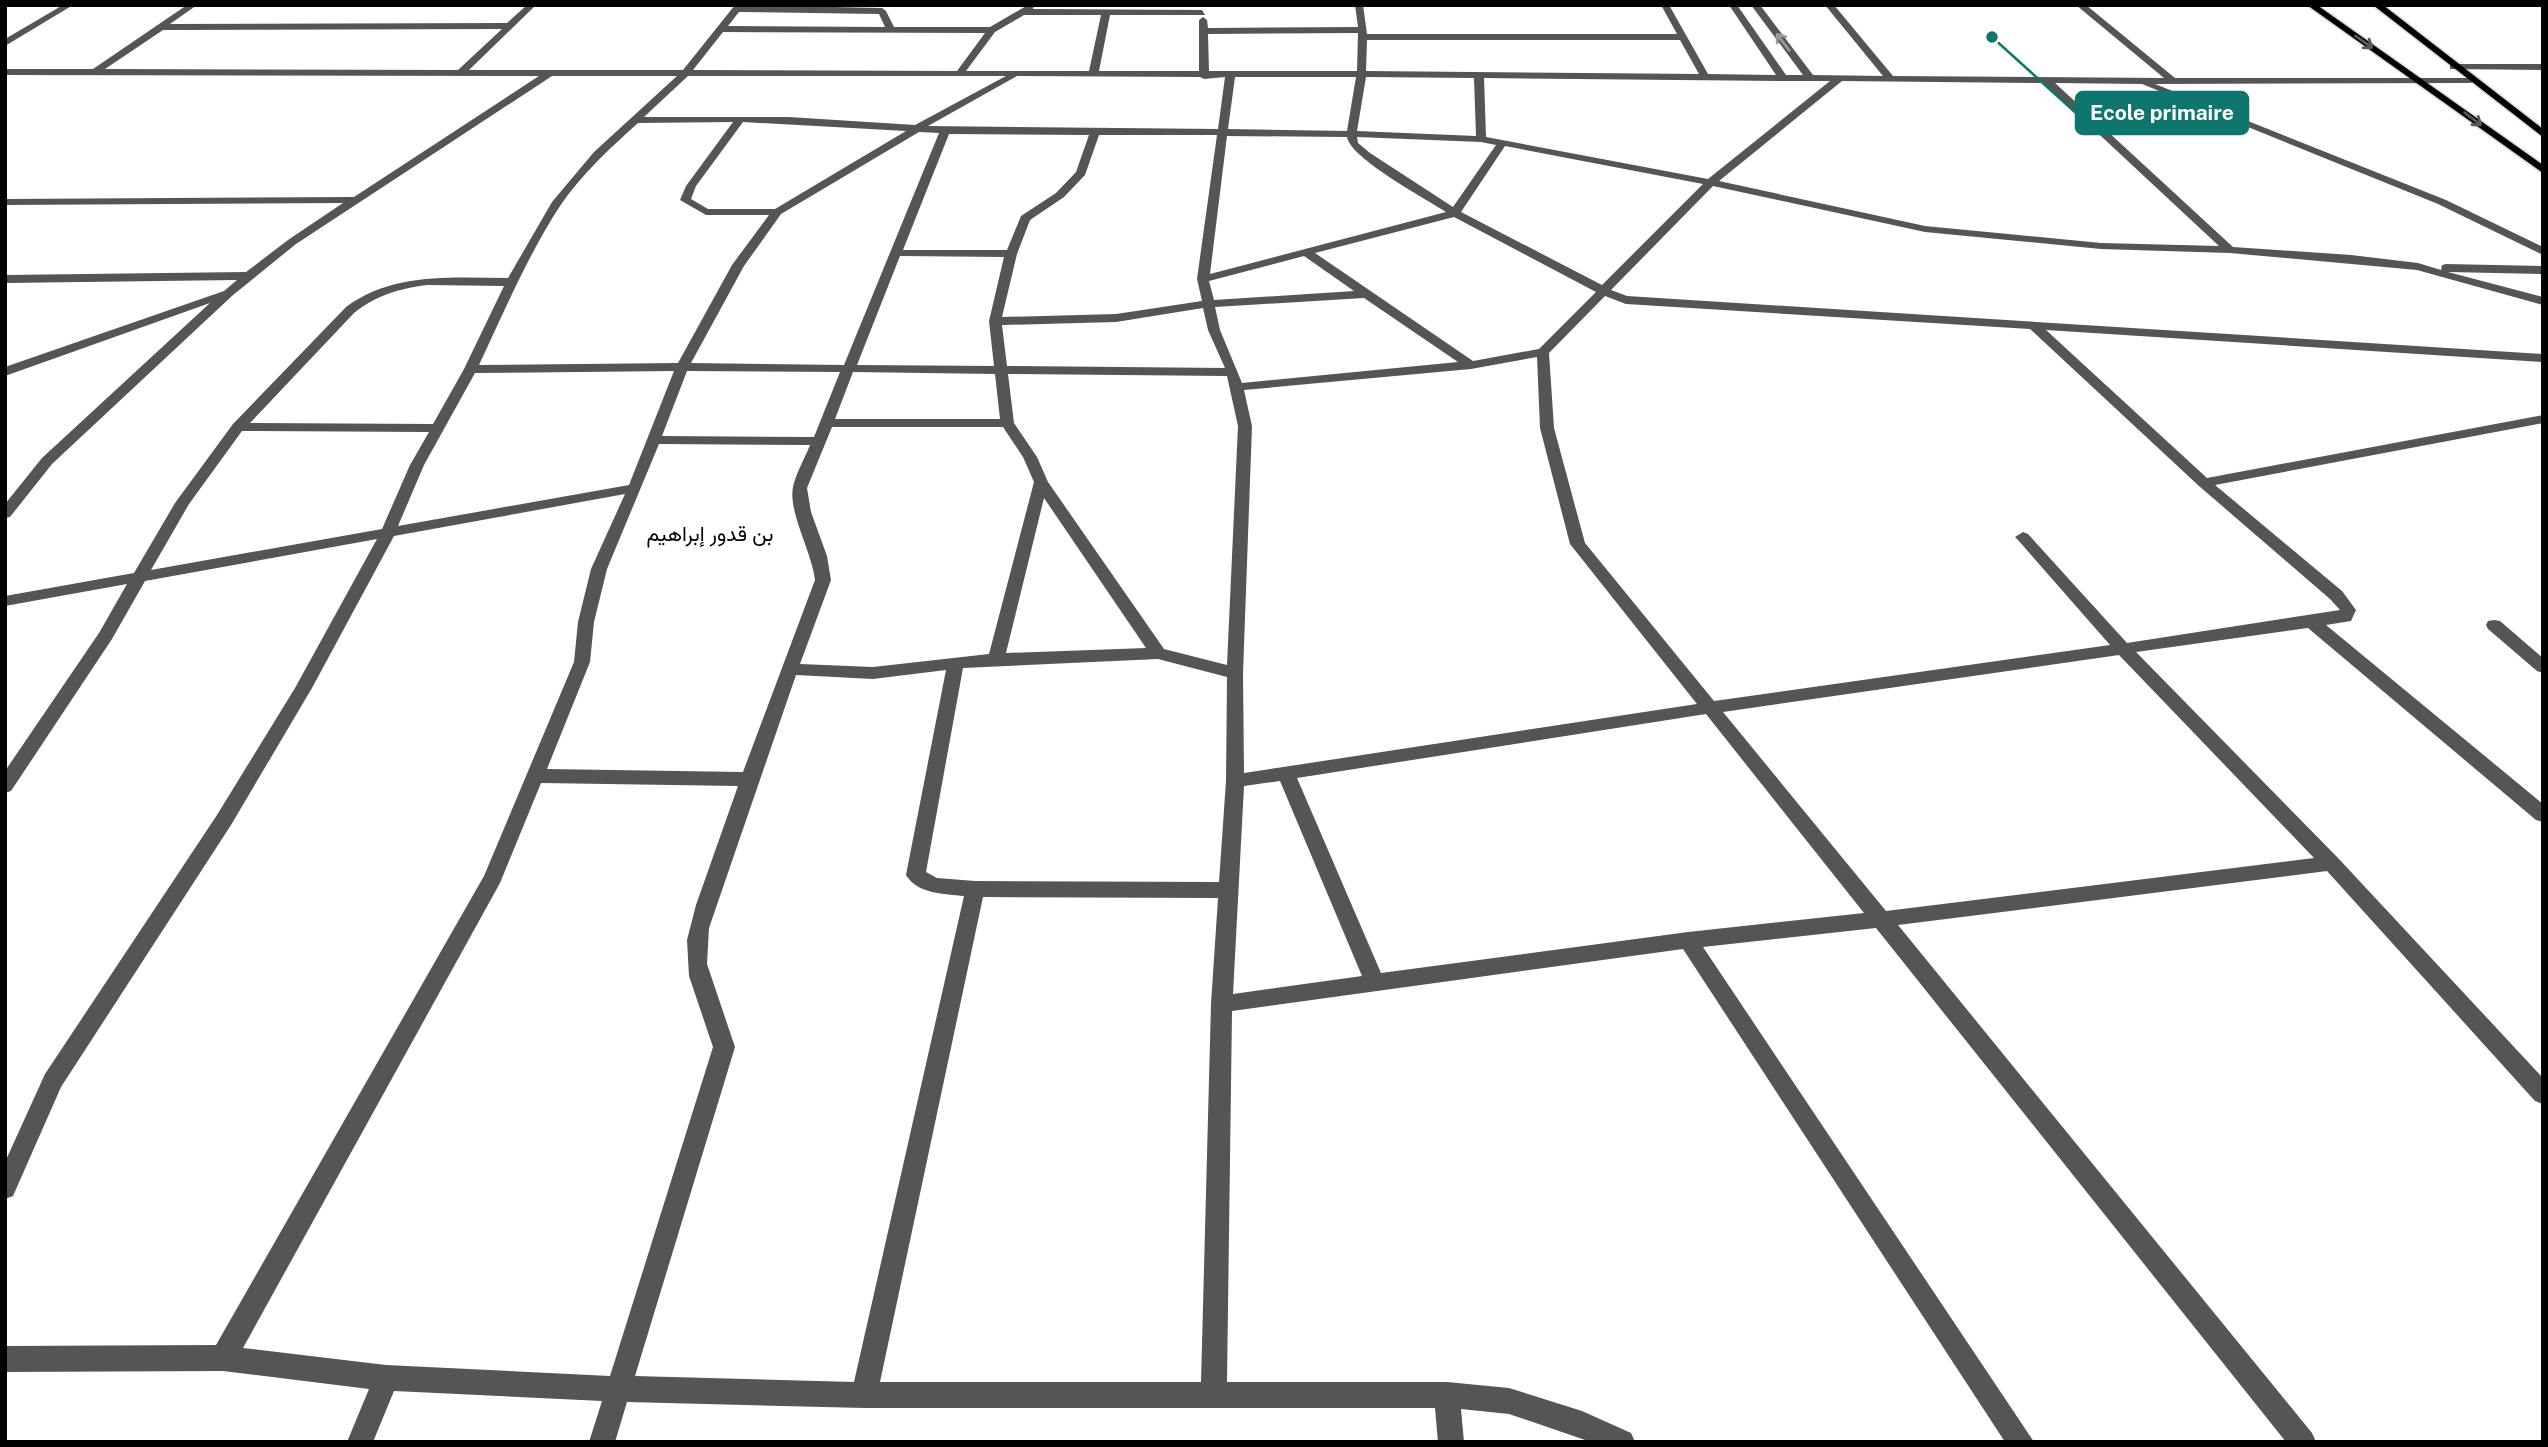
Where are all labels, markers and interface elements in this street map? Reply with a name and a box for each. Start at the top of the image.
one-way arrow [1775,33,1790,51]
one-way arrow [2354,35,2373,49]
callout: Ecole primaire [2076,92,2248,134]
text: Ecole primaire [2090,100,2234,125]
one-way arrow [2464,112,2482,127]
district label: بن قدور إبراهيم [647,521,773,548]

